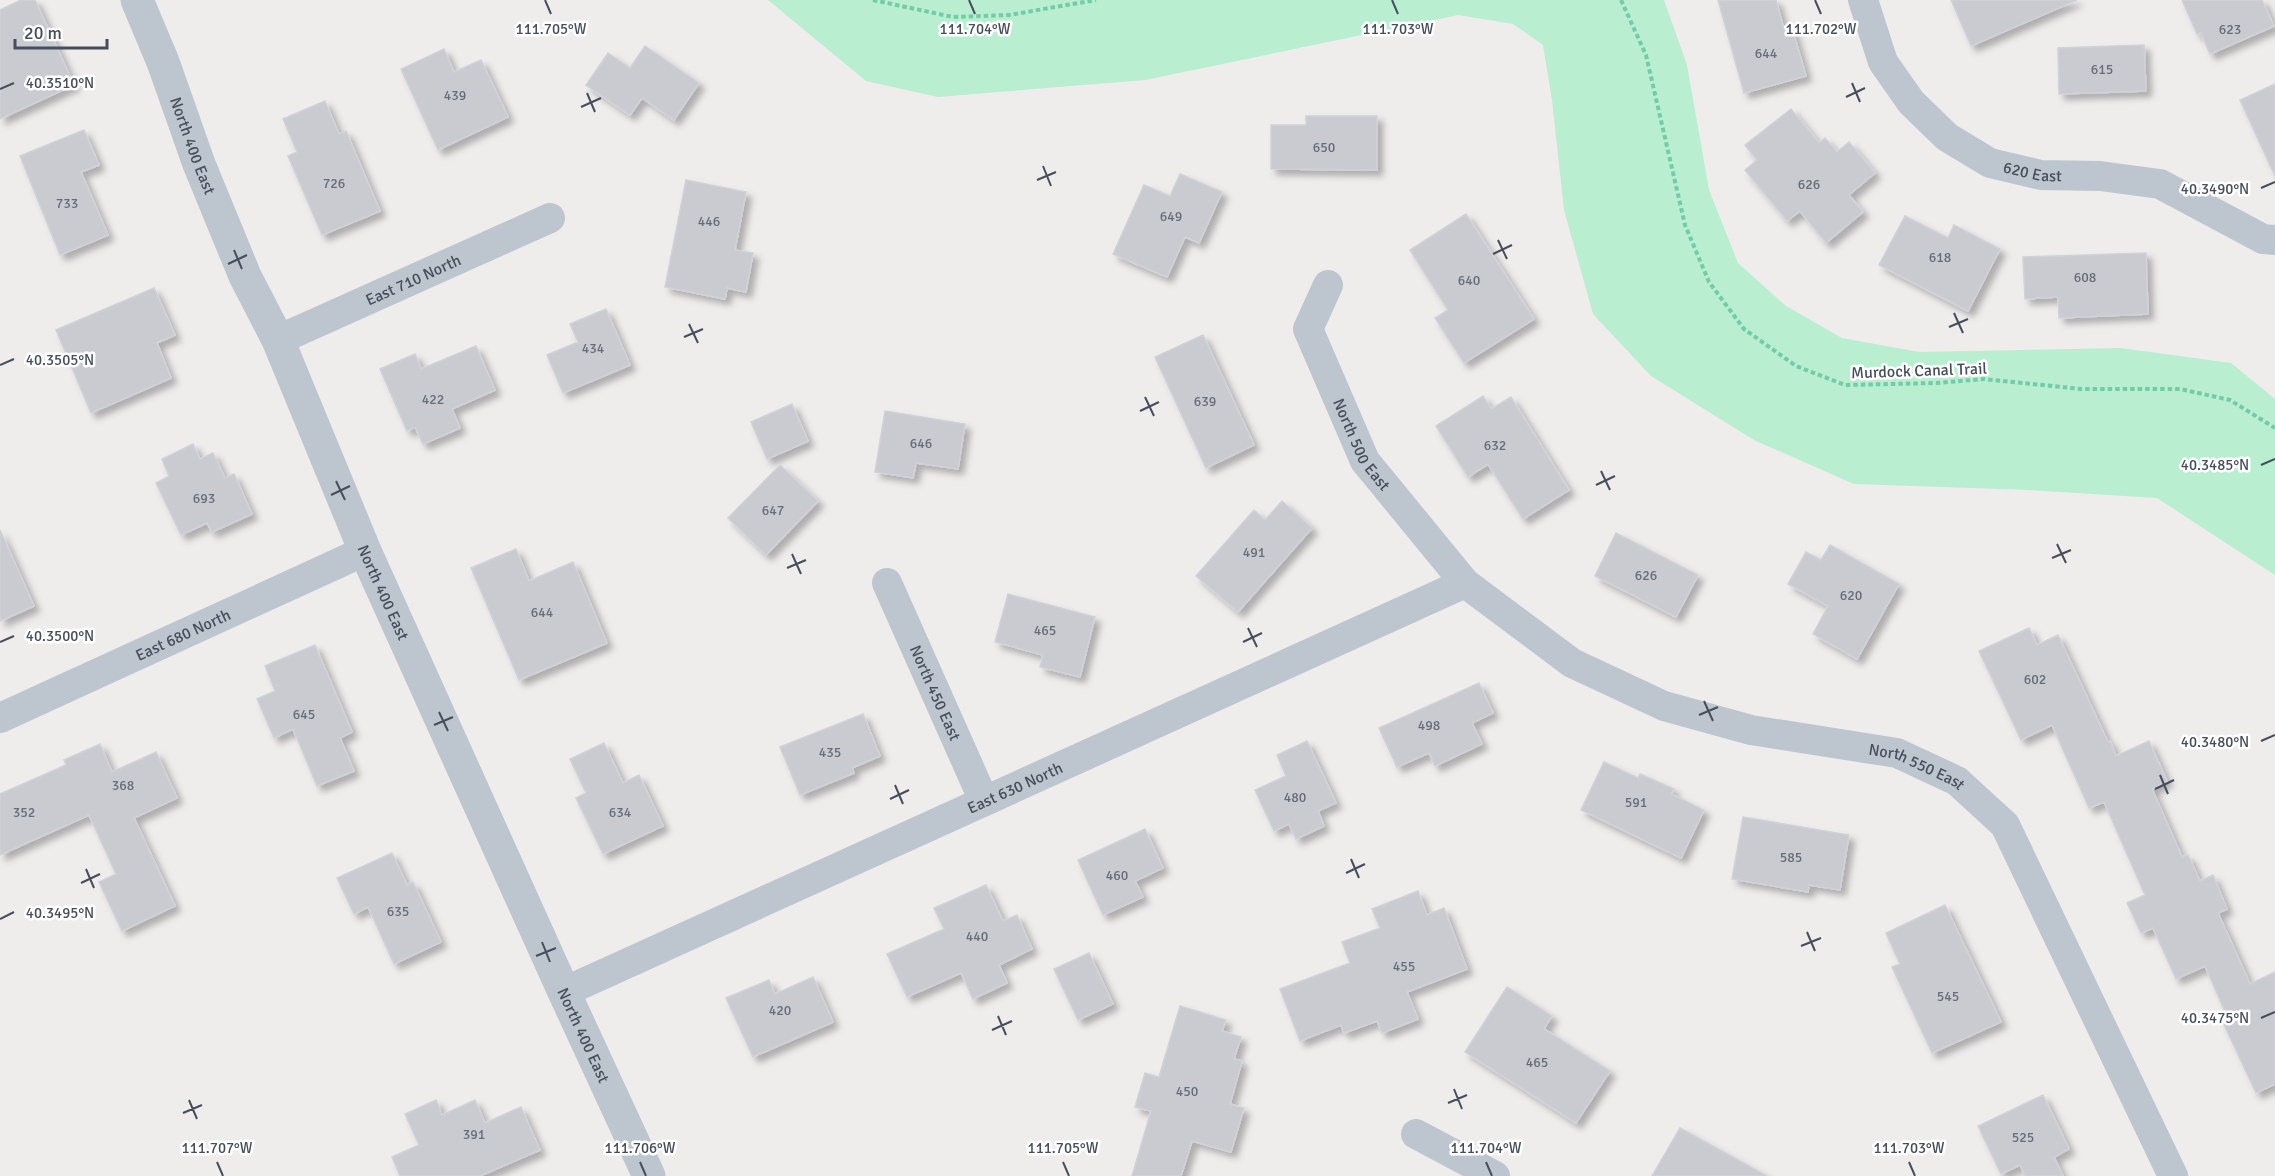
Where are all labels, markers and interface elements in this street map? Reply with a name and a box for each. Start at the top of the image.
scale bar [15,12,106,50]
text: 111.705°W [516,20,587,38]
text: 111.704°W [940,20,1011,38]
text: 111.703°W [1363,20,1434,38]
text: 111.702°W [1786,20,1857,38]
house number: 623 [2219,21,2241,38]
text: 20 m [24,22,62,44]
house number: 644 [1755,45,1778,62]
house number: 615 [2091,61,2113,78]
text: 40.3510°N [26,74,94,92]
house number: 439 [444,87,466,104]
street label: North 400 East [165,94,220,198]
house number: 650 [1313,139,1335,156]
street label: 620 East [2001,157,2062,186]
house number: 726 [323,175,345,192]
house number: 626 [1798,176,1820,193]
text: 40.3490°N [2181,180,2249,198]
house number: 733 [56,195,78,212]
house number: 649 [1160,208,1182,225]
house number: 446 [698,213,720,230]
house number: 618 [1929,249,1951,266]
street label: East 710 North [363,250,464,310]
house number: 608 [2074,269,2096,286]
house number: 640 [1458,272,1480,289]
house number: 434 [582,340,605,357]
text: 40.3505°N [26,351,94,369]
street label: Murdock Canal Trail [1851,359,1988,383]
house number: 422 [422,391,444,408]
house number: 639 [1194,393,1216,410]
street label: North 500 East [1328,396,1394,495]
house number: 646 [910,435,932,452]
house number: 632 [1484,437,1506,454]
text: 40.3485°N [2181,456,2249,474]
house number: 693 [193,490,215,507]
house number: 647 [762,502,784,519]
street label: North 400 East [353,542,413,644]
house number: 491 [1243,544,1265,561]
house number: 626 [1635,567,1657,584]
house number: 620 [1840,587,1862,604]
house number: 644 [531,604,554,621]
street label: East 680 North [132,605,234,666]
house number: 465 [1034,622,1056,639]
text: 40.3500°N [26,627,94,645]
street label: North 450 East [905,642,965,744]
house number: 602 [2024,671,2046,688]
house number: 645 [293,706,315,723]
house number: 498 [1418,717,1440,734]
text: 40.3480°N [2181,733,2249,751]
street label: North 550 East [1867,740,1969,795]
house number: 435 [819,744,841,761]
street label: East 630 North [964,758,1066,819]
house number: 368 [112,777,134,794]
house number: 480 [1284,789,1306,806]
house number: 591 [1625,794,1647,811]
house number: 352 [13,804,35,821]
house number: 634 [609,804,632,821]
house number: 585 [1780,849,1802,866]
house number: 460 [1106,867,1128,884]
house number: 635 [387,903,409,920]
text: 40.3495°N [26,904,94,922]
house number: 440 [966,928,988,945]
house number: 455 [1393,958,1415,975]
street label: North 400 East [552,985,614,1087]
house number: 545 [1937,988,1959,1005]
house number: 420 [769,1002,791,1019]
text: 40.3475°N [2181,1009,2249,1027]
house number: 465 [1526,1054,1548,1071]
house number: 450 [1176,1083,1198,1100]
house number: 391 [463,1126,485,1143]
house number: 525 [2012,1129,2034,1146]
text: 111.707°W [182,1139,253,1157]
text: 111.706°W [605,1139,676,1157]
text: 111.705°W [1028,1139,1099,1157]
text: 111.704°W [1451,1139,1522,1157]
text: 111.703°W [1874,1139,1945,1157]

